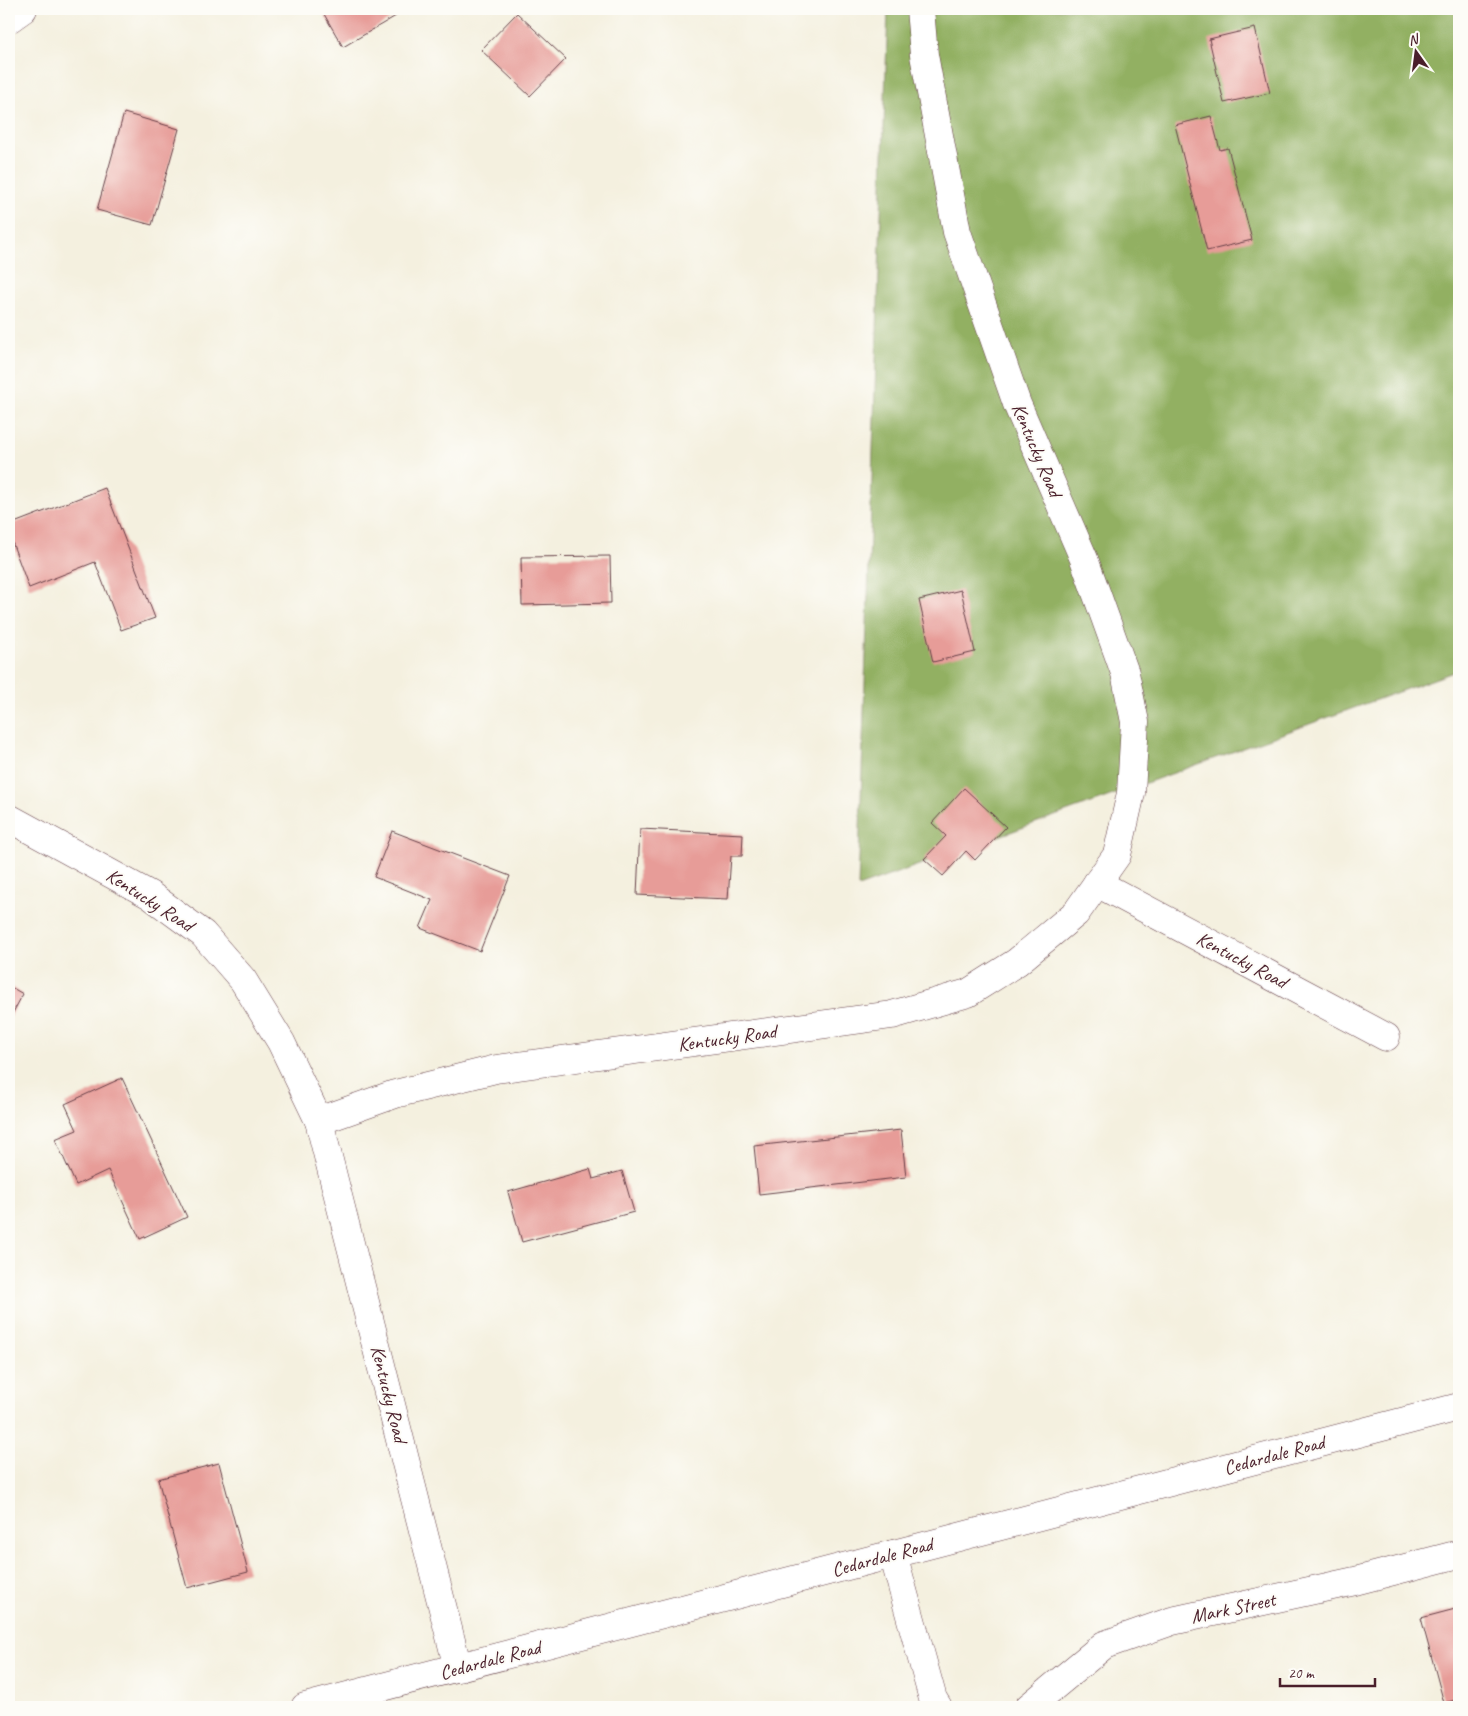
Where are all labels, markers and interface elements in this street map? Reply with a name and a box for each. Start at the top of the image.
north arrow [1390,28,1440,78]
text: N [1407,30,1421,49]
street label: Kentucky Road [1006,399,1069,503]
street label: Kentucky Road [102,862,201,939]
street label: Kentucky Road [1192,926,1294,996]
street label: Kentucky Road [676,1018,781,1057]
street label: Kentucky Road [365,1343,414,1448]
street label: Cedardale Road [1221,1429,1330,1480]
street label: Cedardale Road [829,1531,938,1582]
street label: Mark Street [1189,1586,1280,1629]
street label: Cedardale Road [437,1634,546,1685]
scale bar [1280,1656,1376,1688]
text: 20 m [1288,1664,1315,1683]

